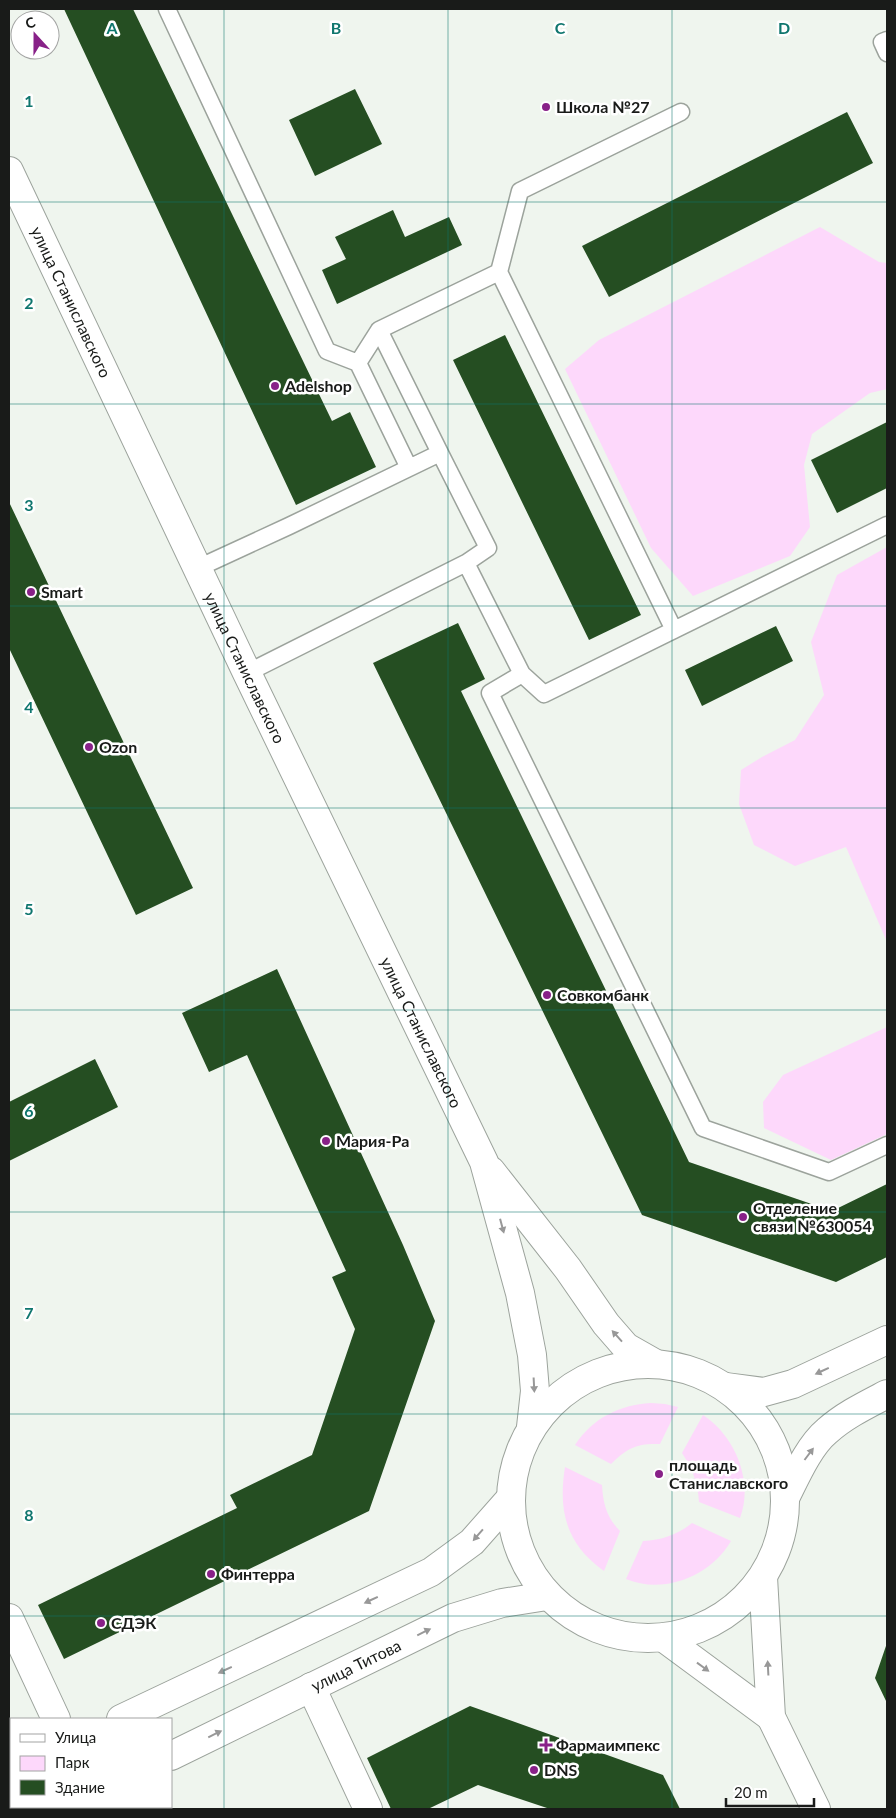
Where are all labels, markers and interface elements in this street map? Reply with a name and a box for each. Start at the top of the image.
north arrow [10,10,60,60]
text: С [23,13,38,32]
text: A [105,18,118,37]
text: B [331,18,341,37]
text: C [555,18,566,37]
text: D [778,18,790,37]
text: 1 [24,91,34,110]
place label: Школа №27 [556,97,650,116]
marker: Школа №27 [540,101,552,113]
street label: улица Станиславского [28,223,116,381]
text: 2 [24,293,34,312]
place label: Adelshop [284,376,352,395]
marker: Adelshop [269,380,281,392]
text: 3 [24,495,34,514]
place label: Smart [41,582,83,601]
marker: Smart [25,586,37,598]
street label: улица Станиславского [201,589,290,746]
text: 4 [24,697,34,716]
place label: Ozon [99,737,137,756]
marker: Ozon [83,741,95,753]
text: 5 [24,899,34,918]
street label: улица Станиславского [377,954,466,1111]
place label: Совкомбанк [557,985,649,1004]
marker: Совкомбанк [541,989,553,1001]
text: 6 [24,1101,34,1120]
place label: Мария-Ра [336,1131,409,1150]
marker: Мария-Ра [320,1135,332,1147]
place label: Отделение связи №630054 [753,1198,872,1235]
marker: Отделение связи №630054 [737,1211,749,1223]
one-way arrow [498,1218,506,1233]
text: 7 [24,1303,34,1322]
one-way arrow [611,1329,622,1342]
one-way arrow [815,1367,829,1375]
one-way arrow [531,1377,539,1393]
one-way arrow [804,1447,814,1461]
place label: площадь Станиславского [669,1455,788,1492]
marker: площадь Станиславского [653,1468,665,1480]
text: 8 [24,1505,34,1524]
one-way arrow [472,1529,484,1541]
place label: Финтерра [221,1564,295,1583]
marker: Финтерра [205,1568,217,1580]
one-way arrow [364,1596,378,1604]
place label: СДЭК [111,1613,157,1632]
marker: СДЭК [95,1617,107,1629]
one-way arrow [417,1628,431,1636]
street label: улица Титова [308,1635,404,1695]
one-way arrow [764,1660,772,1676]
one-way arrow [696,1661,709,1672]
one-way arrow [218,1666,232,1674]
legend [10,1718,172,1808]
text: Улица [55,1728,96,1746]
one-way arrow [208,1730,222,1738]
place label: Фармаимпекс [556,1735,660,1754]
marker: Фармаимпекс [540,1739,552,1751]
text: Парк [55,1753,90,1771]
place label: DNS [544,1760,577,1779]
marker: DNS [528,1764,540,1776]
scale bar [726,1776,814,1808]
text: Здание [55,1778,105,1796]
text: 20 m [734,1783,768,1801]

